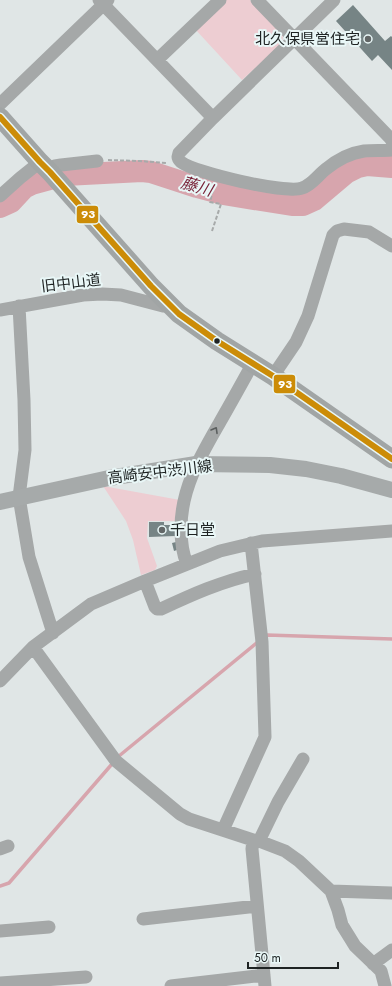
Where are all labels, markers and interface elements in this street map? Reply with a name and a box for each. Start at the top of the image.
place label: 北久保県営住宅 [255,28,360,50]
marker: 北久保県営住宅 [363,34,373,44]
water label: 藤川 [178,171,217,202]
line badge: 93 [76,205,99,224]
text: 93 [81,206,95,222]
street label: 旧中山道 [40,268,102,298]
unlabelled marker [212,336,222,346]
line badge: 93 [273,374,296,394]
text: 93 [278,376,292,392]
one-way arrow [210,427,217,434]
street label: 高崎安中渋川線 [107,455,213,489]
place label: 千日堂 [170,519,215,541]
marker: 千日堂 [157,525,167,535]
scale bar [248,944,338,970]
text: 50 m [254,949,281,967]

